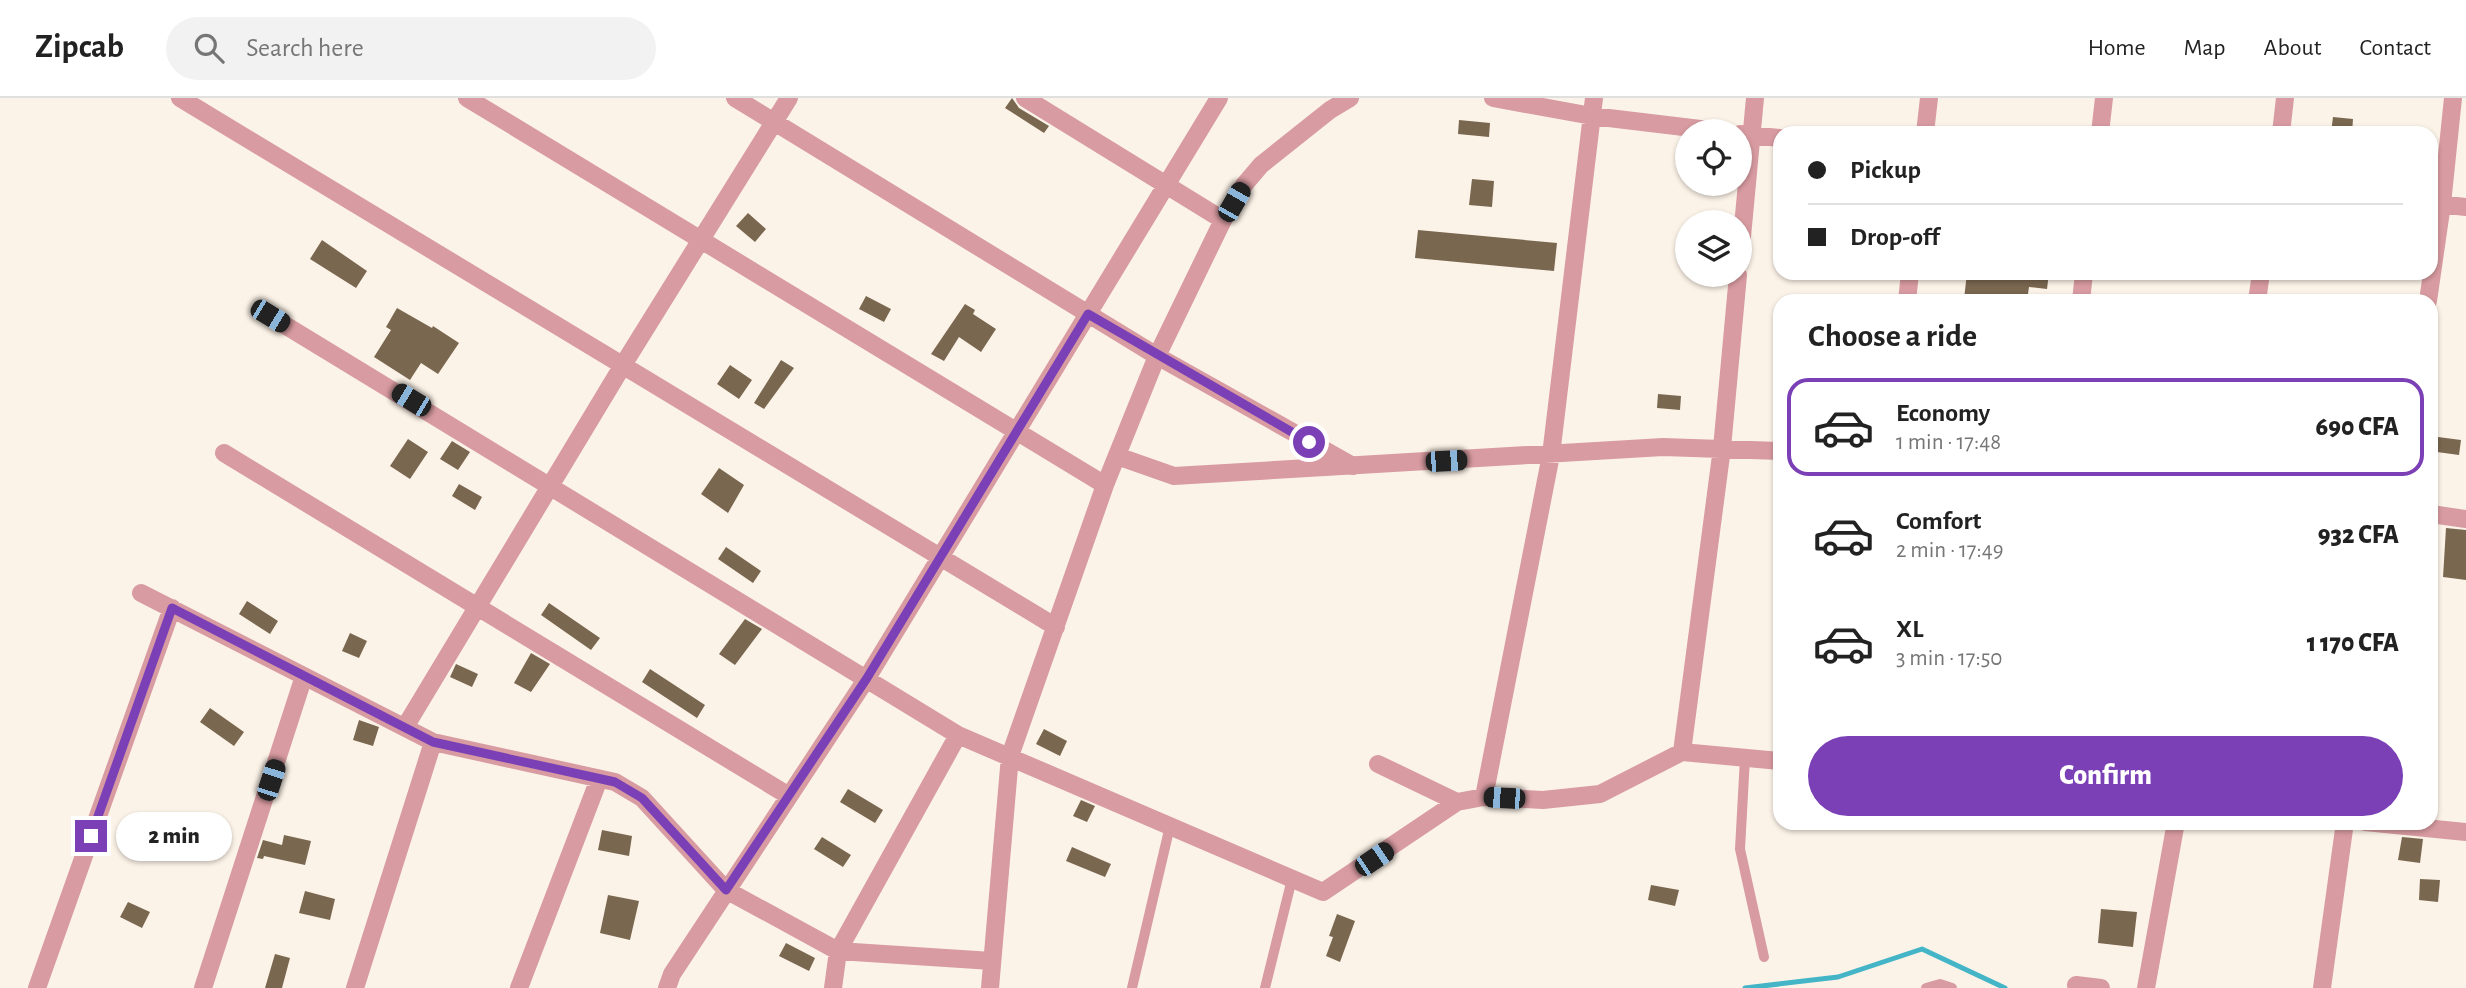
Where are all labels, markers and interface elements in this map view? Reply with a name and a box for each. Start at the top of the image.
search box [166,17,656,80]
icon: search [190,29,228,67]
text: Zipcab [35,31,124,64]
text: Search here [246,35,364,61]
text: Home [2088,36,2146,60]
text: Map [2184,36,2226,60]
text: About [2264,36,2321,60]
text: Contact [2359,36,2431,60]
map controls [1675,119,1752,287]
button: locate [1675,119,1752,196]
text: Pickup [1850,157,1921,183]
car [1215,179,1254,225]
button: layers [1675,210,1752,287]
text: Drop-off [1850,224,1939,250]
car [247,296,294,336]
text: Choose a ride [1808,320,1977,352]
car [388,380,435,420]
icon: car [1812,396,1875,459]
text: Economy [1896,400,1990,426]
text: 690 CFA [2316,414,2399,440]
route start [1293,426,1325,458]
text: 1 min · 17:48 [1896,431,2001,454]
car [1425,449,1468,473]
icon: car [1812,504,1875,567]
text: Comfort [1896,508,1981,534]
text: 932 CFA [2318,522,2399,548]
text: 2 min · 17:49 [1896,539,2004,562]
icon: car [1812,612,1875,675]
text: XL [1896,616,1923,642]
text: 1 170 CFA [2307,630,2399,656]
text: 3 min · 17:50 [1896,647,2003,670]
button: Confirm [1808,736,2403,816]
car [255,757,288,803]
car [1483,786,1526,810]
callout: 2 min [116,812,231,860]
route end [75,820,107,852]
text: 2 min [148,825,200,848]
car [1351,839,1398,879]

